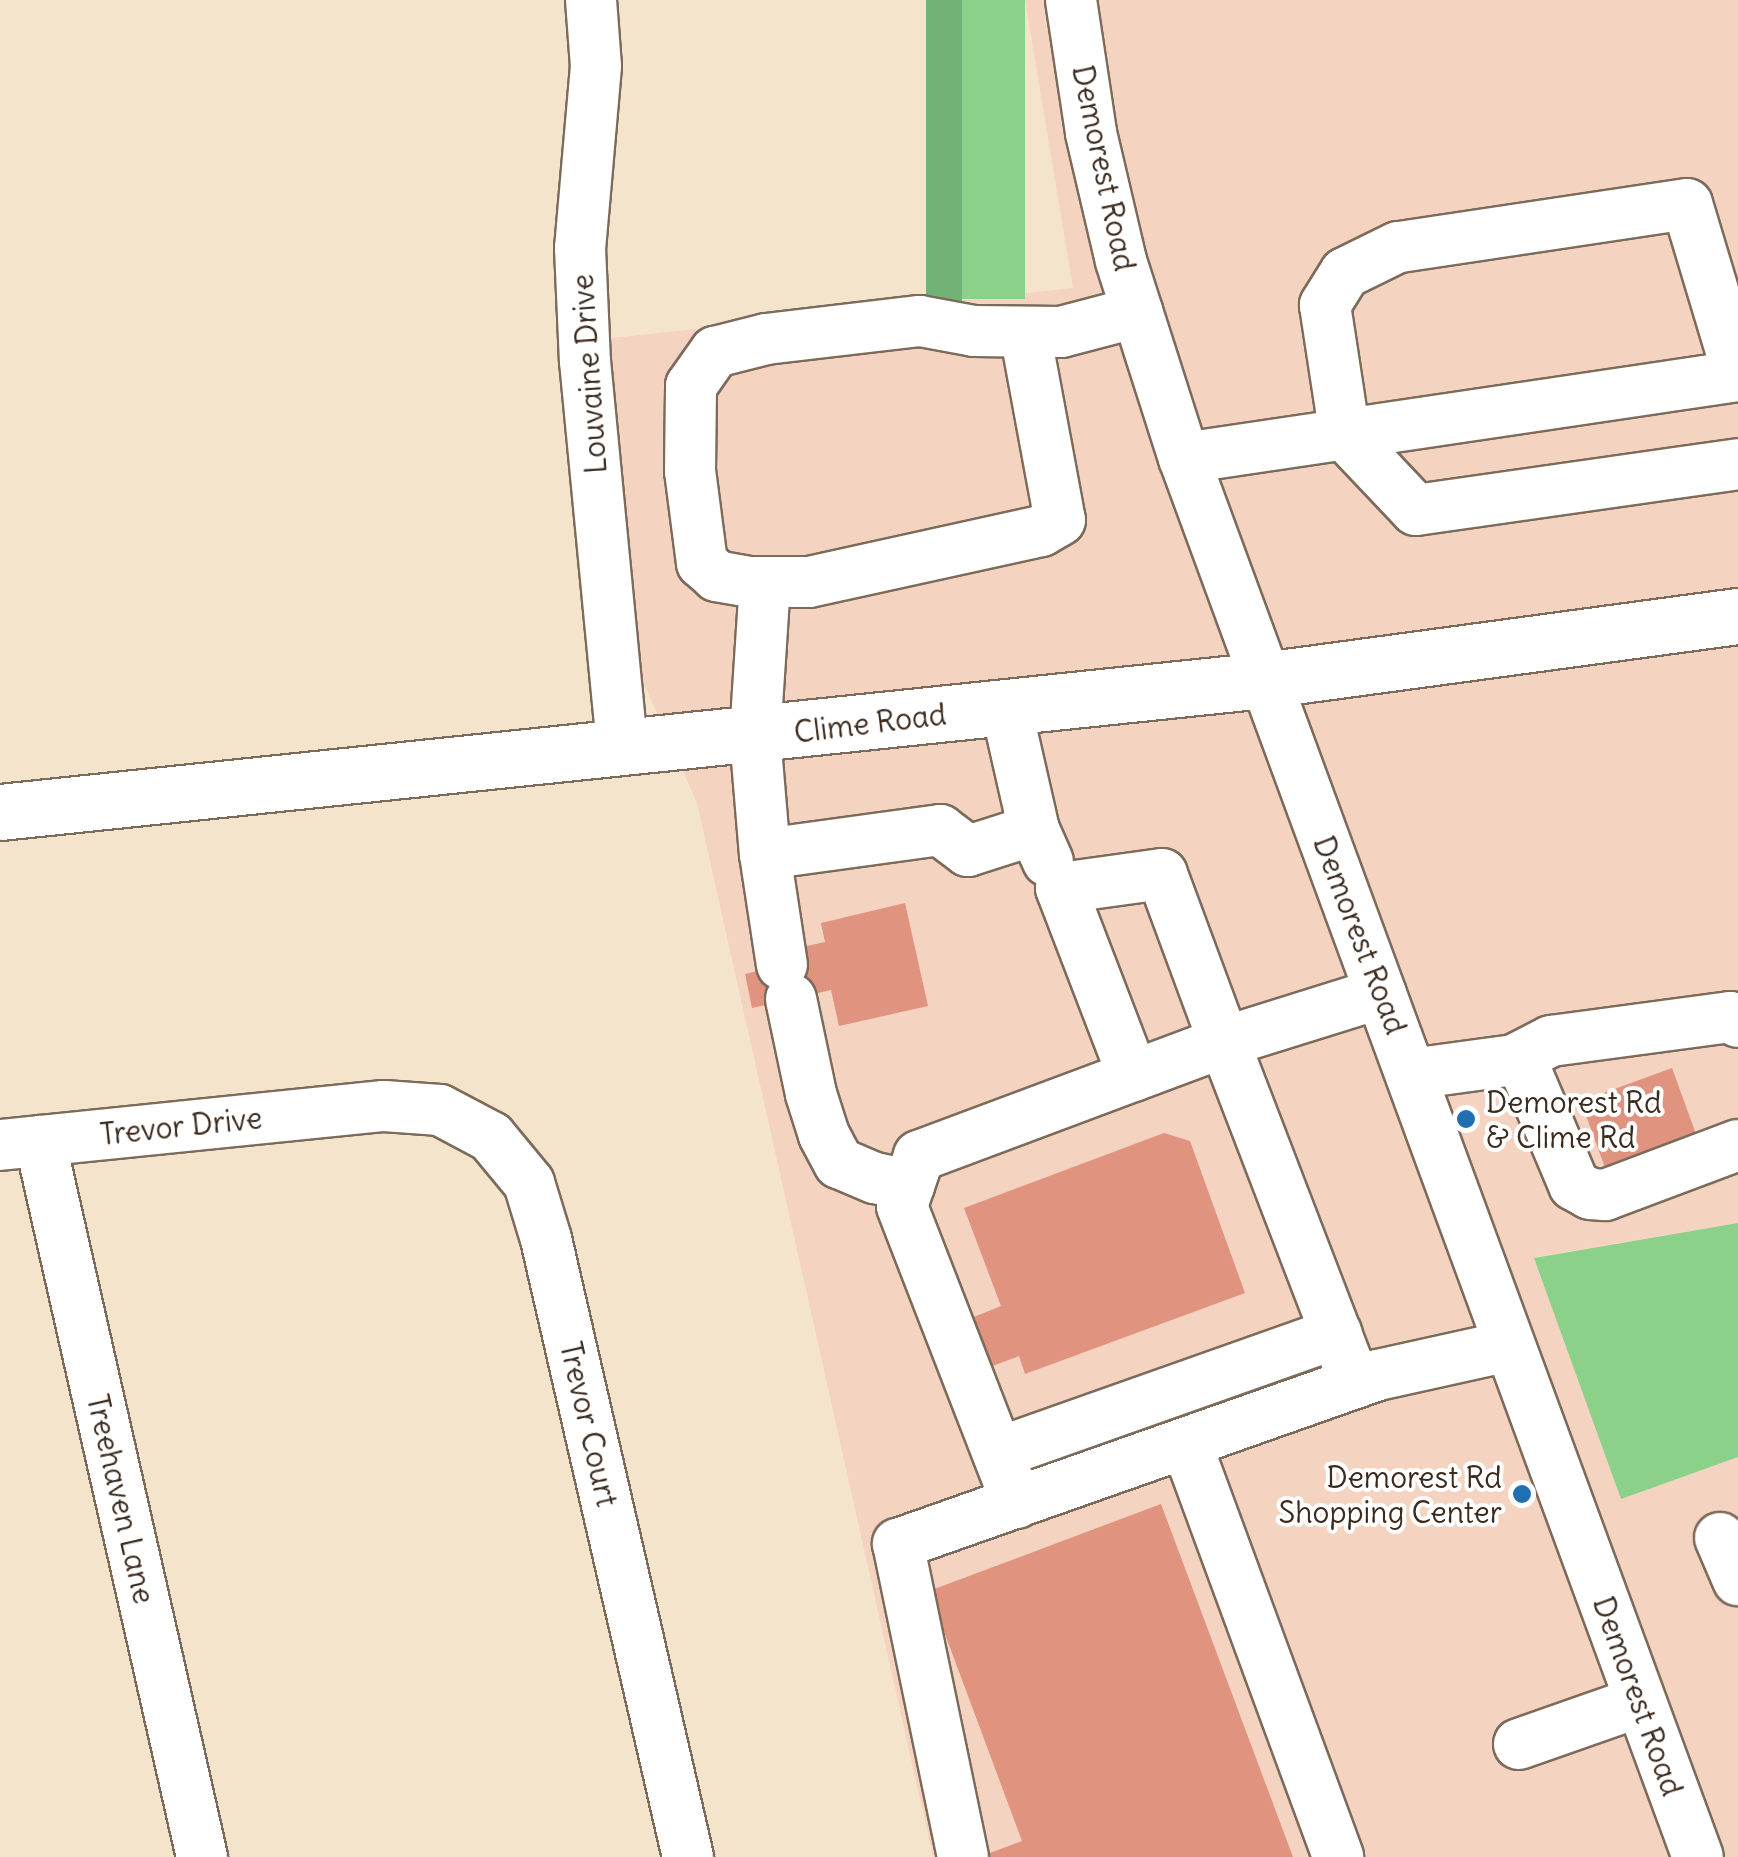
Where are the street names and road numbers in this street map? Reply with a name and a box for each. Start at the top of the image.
street label: Demorest Road [1065,62,1143,274]
street label: Louvaine Drive [564,273,614,475]
street label: Clime Road [792,696,948,750]
street label: Demorest Road [1306,831,1414,1039]
street label: Trevor Drive [98,1100,264,1152]
street label: Trevor Court [553,1338,625,1510]
street label: Treehaven Lane [79,1391,163,1607]
street label: Demorest Road [1585,1591,1691,1801]

